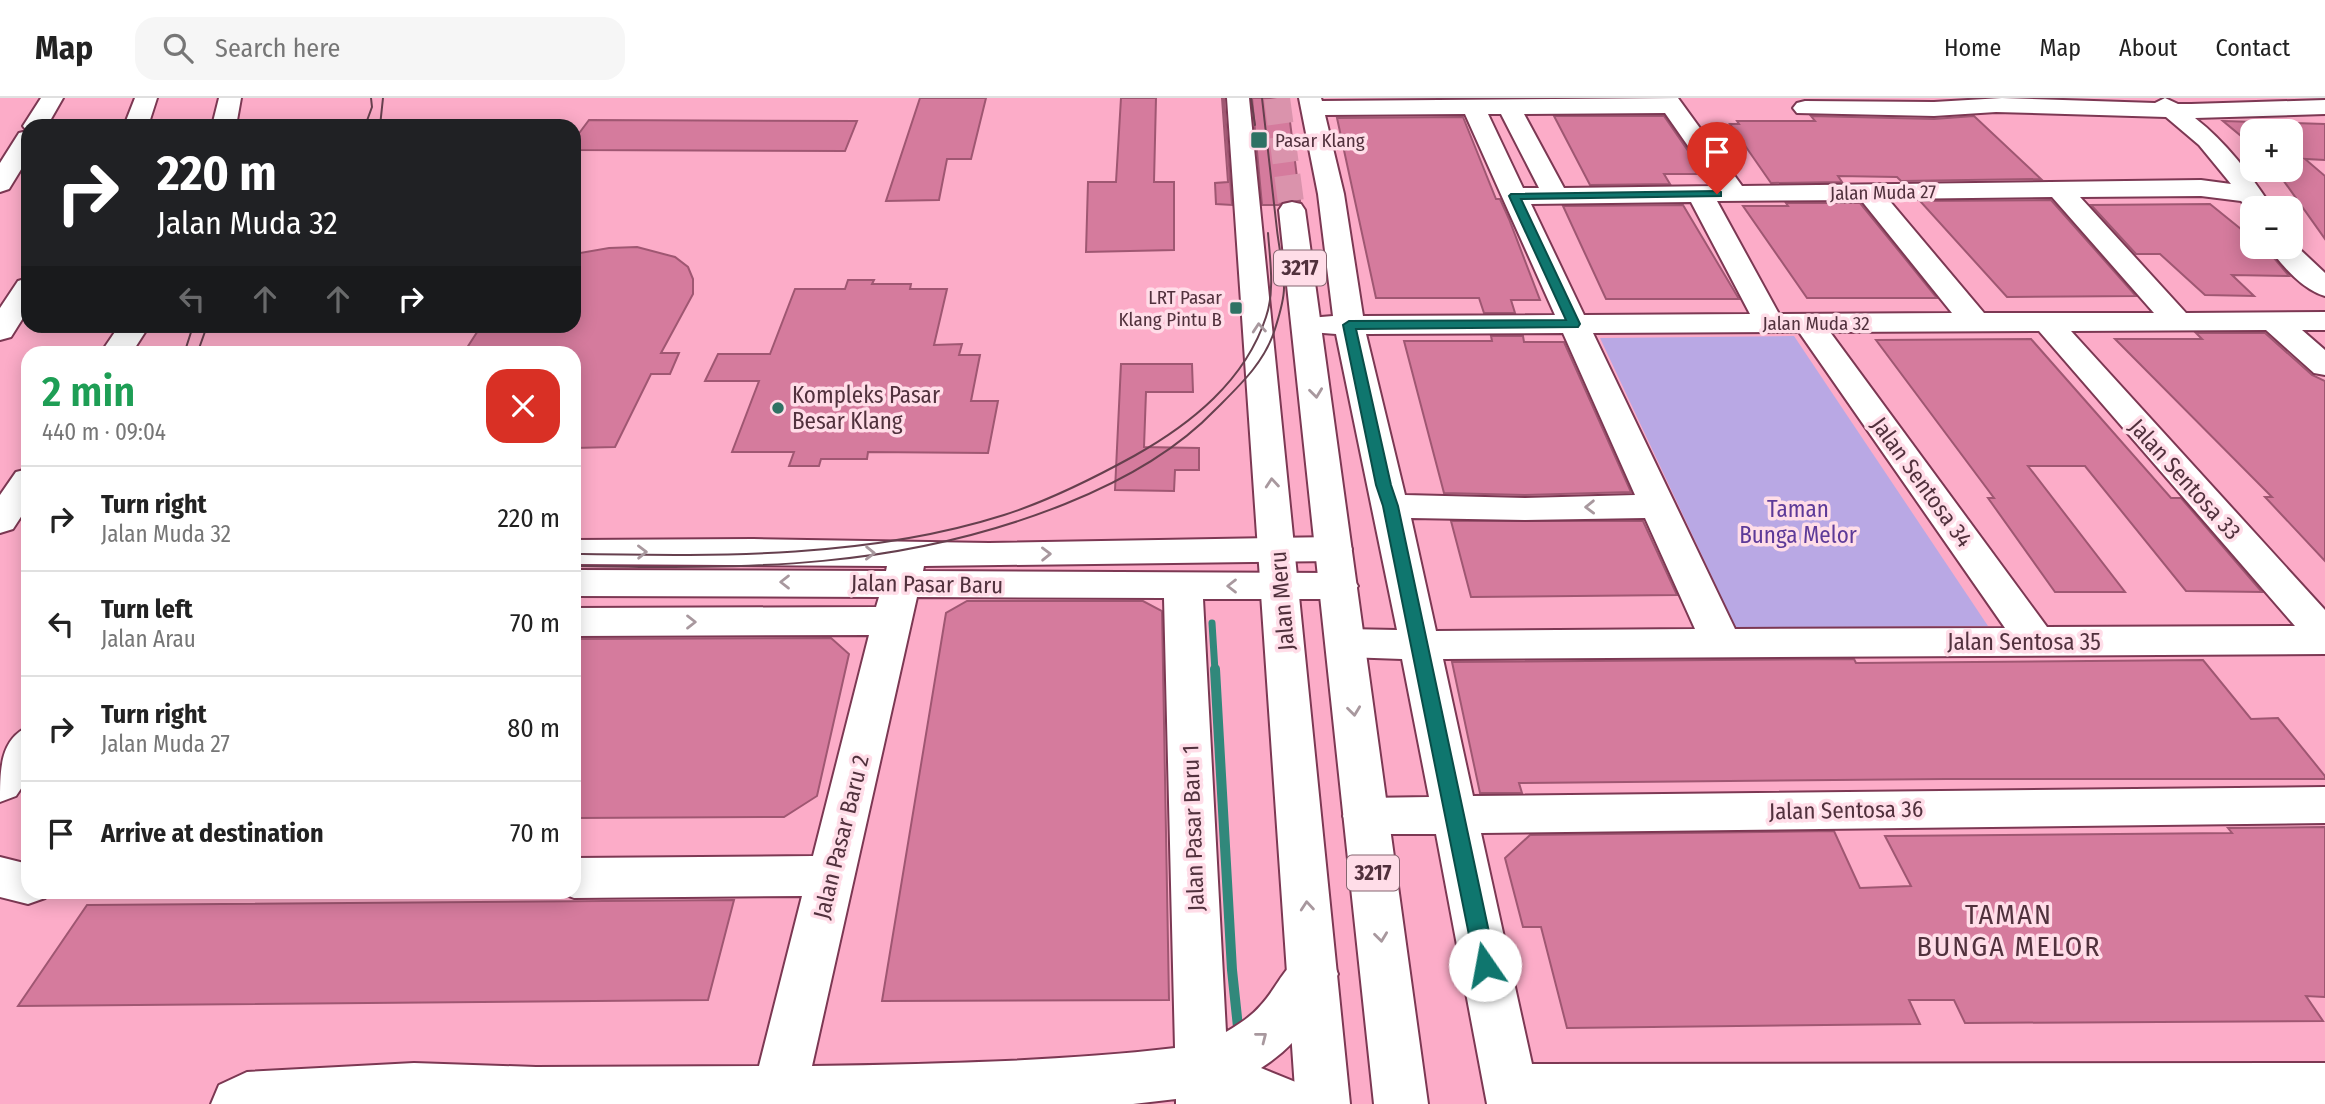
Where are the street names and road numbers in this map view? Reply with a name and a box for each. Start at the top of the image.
street label: Jalan Muda 27 [1830,180,1937,205]
road number: 3217 [1274,250,1326,286]
street label: Jalan Muda 32 [1762,312,1870,335]
street label: Jalan Sentosa 34 [1865,411,1979,553]
street label: Jalan Sentosa 33 [2123,413,2247,545]
street label: Jalan Meru [1264,550,1300,652]
street label: Jalan Pasar Baru [851,569,1003,599]
street label: Jalan Sentosa 35 [1947,628,2101,656]
street label: Jalan Pasar Baru 1 [1176,744,1210,912]
street label: Jalan Pasar Baru 2 [807,752,875,922]
street label: Jalan Sentosa 36 [1769,795,1923,825]
road number: 3217 [1347,856,1399,890]

